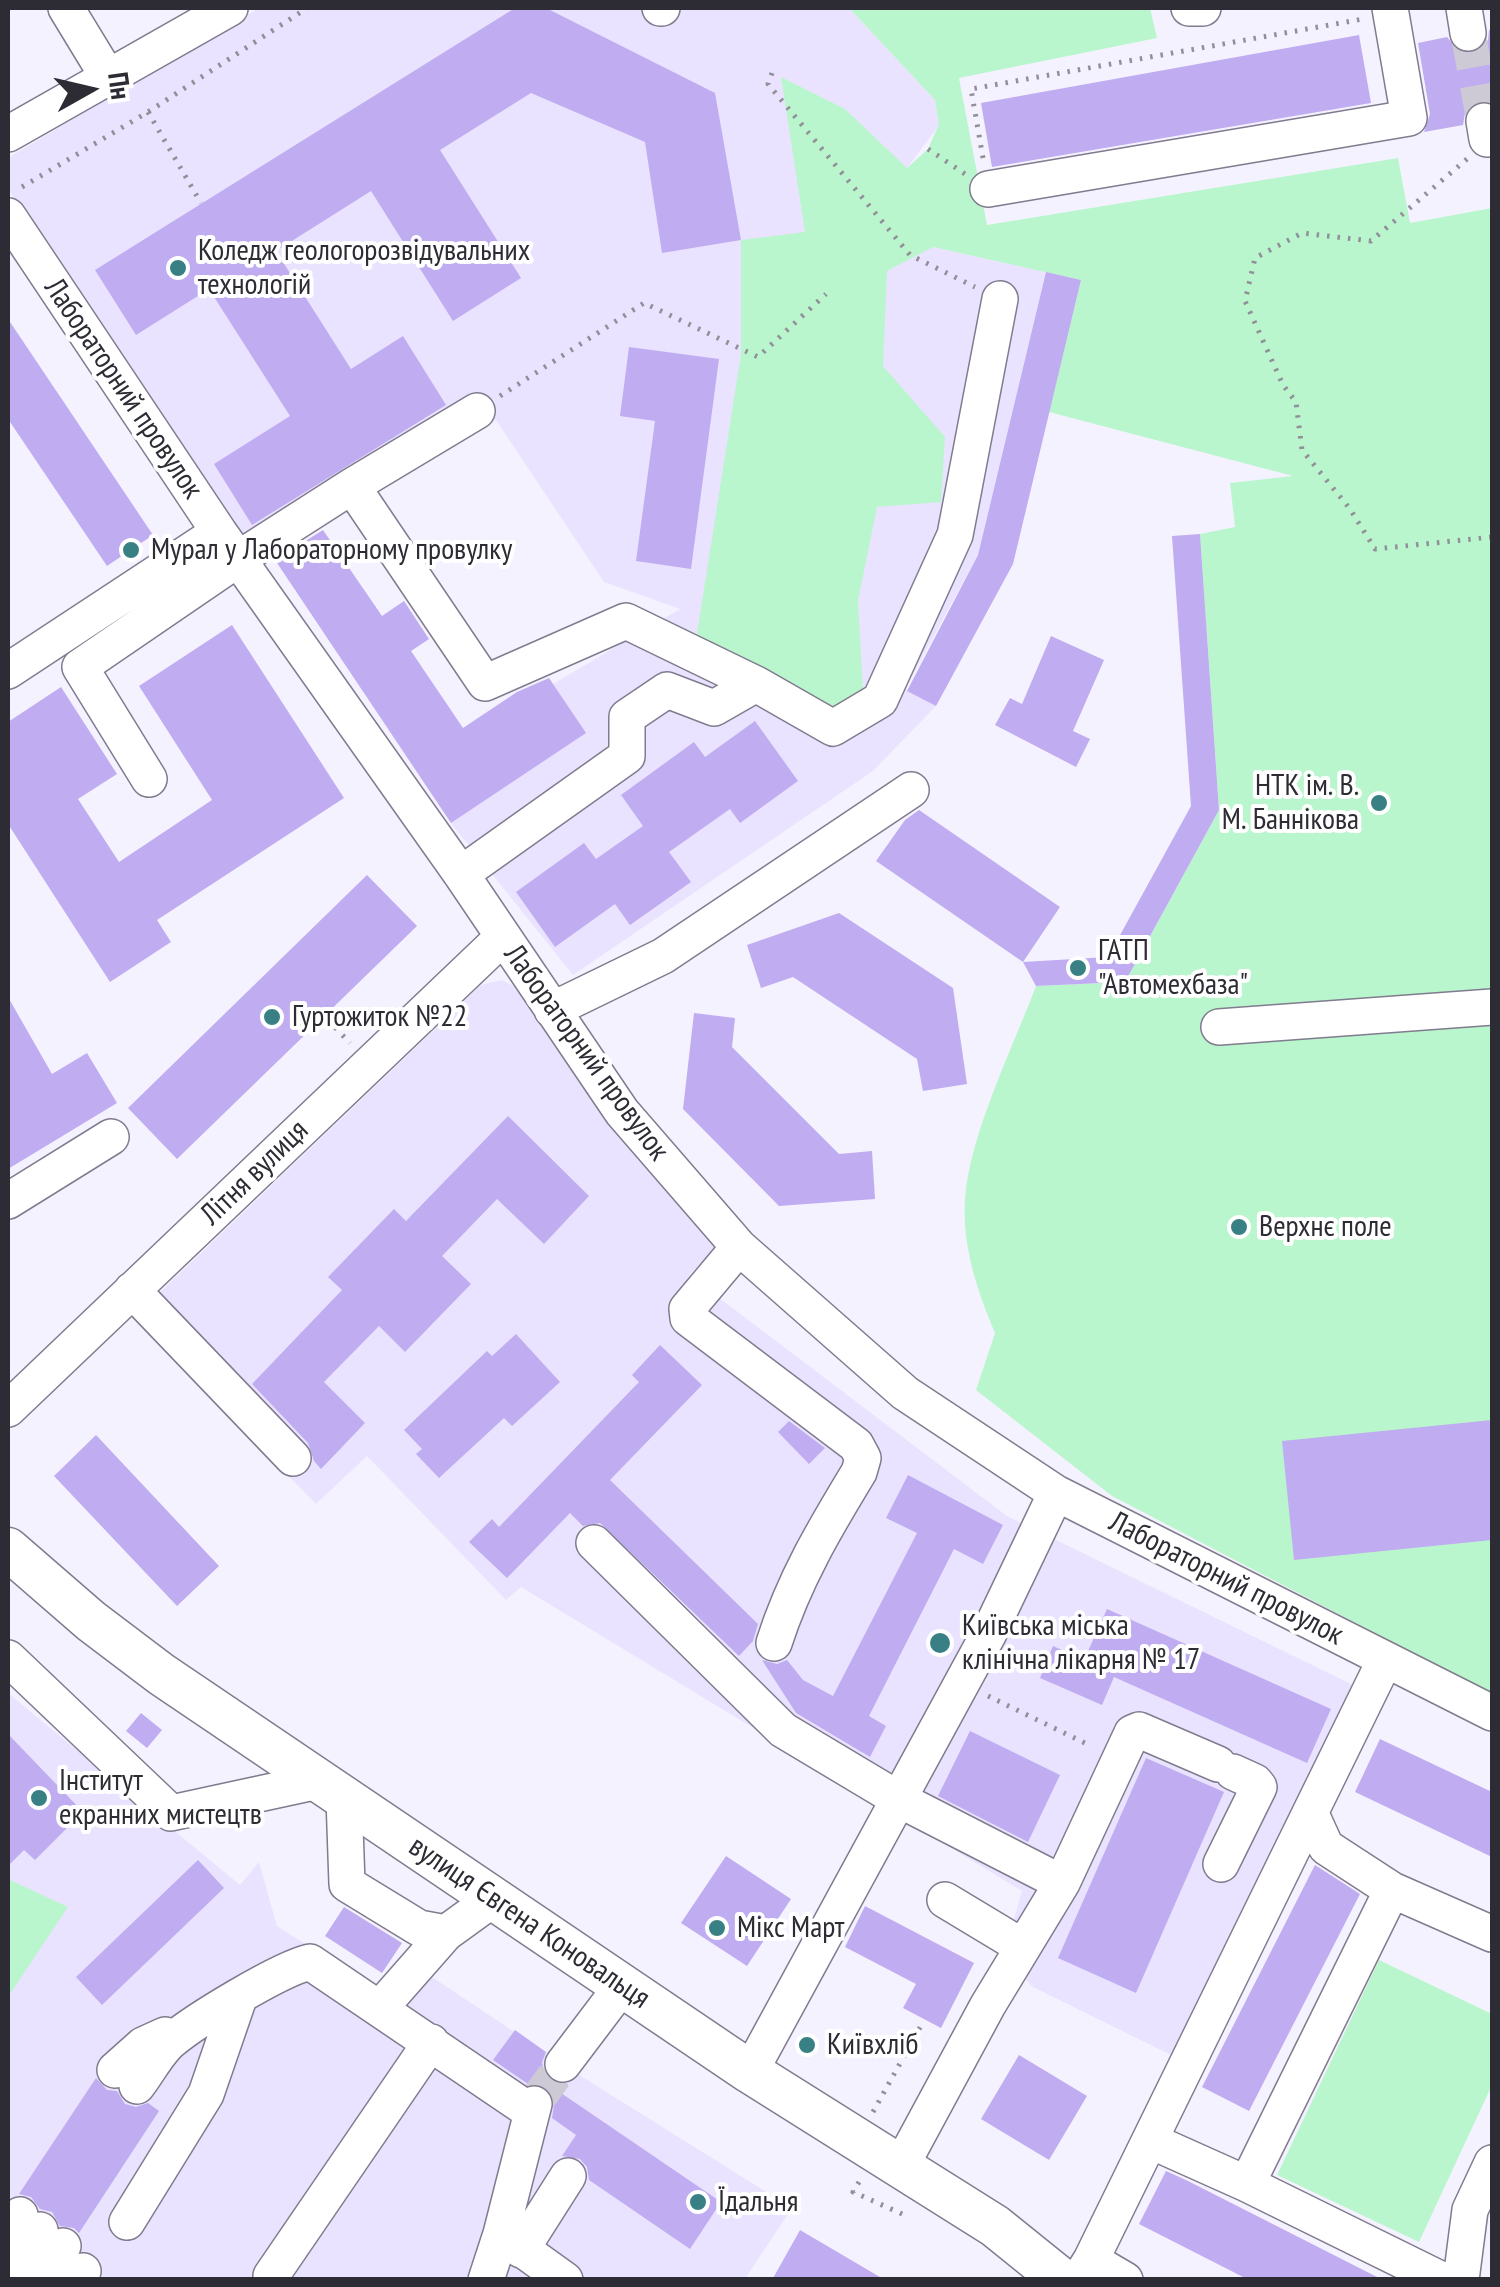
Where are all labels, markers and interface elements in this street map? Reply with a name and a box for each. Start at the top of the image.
north arrow [40,40,140,140]
text: Пн [100,70,140,102]
place label: Коледж геологорозвідувальних технологій [198,233,530,304]
marker: Коледж геологорозвідувальних технологій [167,257,189,279]
street label: Лабораторний провулок [36,272,210,506]
place label: Мурал у Лабораторному провулку [151,532,512,568]
marker: Мурал у Лабораторному провулку [120,539,142,561]
place label: НТК ім. В. М. Баннікова [1222,768,1359,838]
marker: НТК ім. В. М. Баннікова [1368,792,1390,814]
place label: ГАТП "Автомехбаза" [1098,933,1248,1004]
street label: Лабораторний провулок [496,938,676,1168]
marker: ГАТП "Автомехбаза" [1067,957,1089,979]
place label: Гуртожиток №22 [292,999,467,1035]
marker: Гуртожиток №22 [261,1006,283,1028]
street label: Літня вулиця [194,1113,316,1233]
place label: Верхнє поле [1259,1209,1392,1245]
marker: Верхнє поле [1228,1216,1250,1238]
street label: Лабораторний провулок [1103,1504,1349,1654]
place label: Київська міська клінічна лікарня № 17 [962,1608,1200,1678]
marker: Київська міська клінічна лікарня № 17 [927,1630,953,1656]
place label: Інститут екранних мистецтв [59,1763,262,1834]
marker: Інститут екранних мистецтв [28,1787,50,1809]
street label: вулиця Євгена Коновальця [402,1829,656,2017]
place label: Мікс Март [737,1910,844,1946]
marker: Мікс Март [706,1917,728,1939]
place label: Київхліб [827,2027,919,2063]
marker: Київхліб [796,2034,818,2056]
place label: Їдальня [718,2184,798,2220]
marker: Їдальня [687,2191,709,2213]

